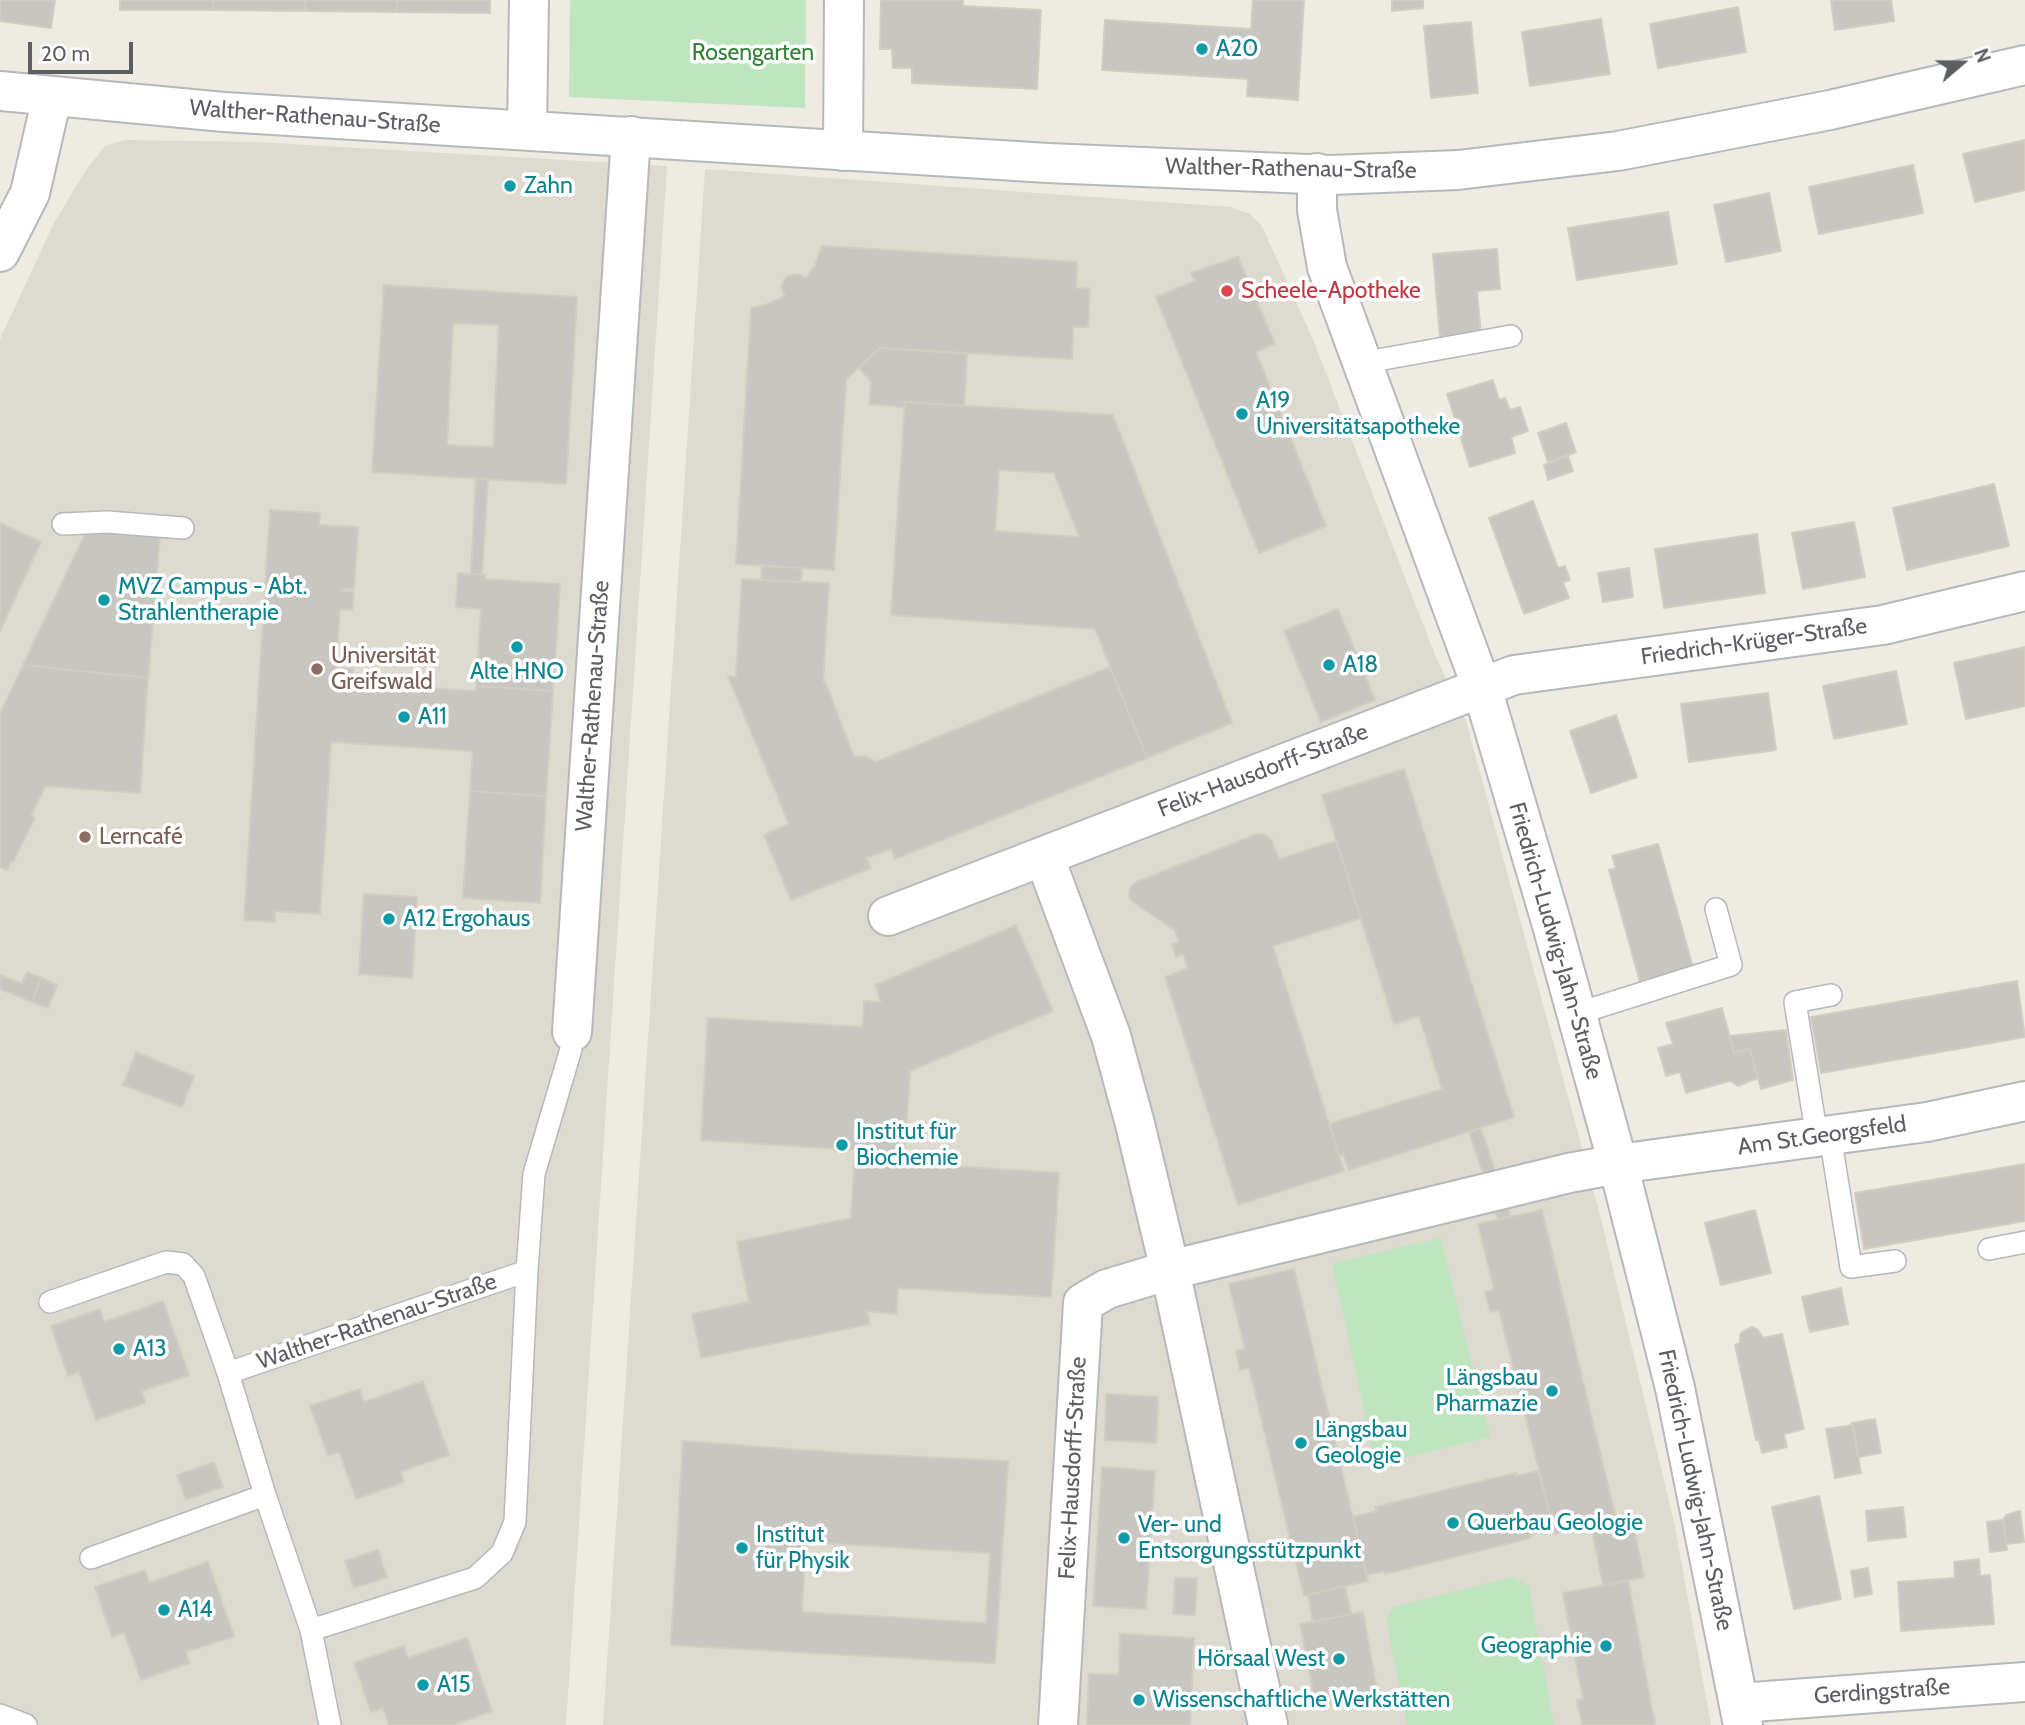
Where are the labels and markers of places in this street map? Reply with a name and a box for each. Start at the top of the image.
place label: A20 [1216,35,1258,63]
marker: A20 [1194,41,1210,57]
place label: Zahn [524,172,573,200]
marker: Zahn [502,178,518,194]
place label: Scheele-Apotheke [1241,277,1421,305]
marker: Scheele-Apotheke [1219,283,1235,299]
place label: A19 Universitätsapotheke [1256,387,1460,441]
marker: A19 Universitätsapotheke [1234,406,1250,422]
place label: MVZ Campus - Abt. Strahlentherapie [118,573,307,627]
marker: MVZ Campus - Abt. Strahlentherapie [96,592,112,608]
marker: Alte HNO [509,639,525,655]
place label: Universität Greifswald [331,642,436,696]
place label: A18 [1343,651,1378,679]
marker: A18 [1321,657,1337,673]
place label: Alte HNO [470,658,564,686]
marker: Universität Greifswald [309,661,325,677]
place label: A11 [418,703,447,731]
marker: A11 [396,709,412,725]
place label: Lerncafé [99,823,183,851]
marker: Lerncafé [77,829,93,845]
place label: A12 Ergohaus [403,905,530,933]
marker: A12 Ergohaus [381,911,397,927]
place label: Institut für Biochemie [856,1118,959,1172]
marker: Institut für Biochemie [834,1137,850,1153]
place label: A13 [133,1335,167,1363]
marker: A13 [111,1341,127,1357]
place label: Längsbau Pharmazie [1435,1364,1538,1418]
marker: Längsbau Pharmazie [1544,1383,1560,1399]
place label: Längsbau Geologie [1315,1416,1407,1470]
marker: Längsbau Geologie [1293,1435,1309,1451]
place label: Querbau Geologie [1467,1509,1643,1537]
place label: Ver- und Entsorgungsstützpunkt [1138,1511,1361,1565]
marker: Querbau Geologie [1445,1515,1461,1531]
place label: Institut für Physik [756,1521,850,1575]
marker: Ver- und Entsorgungsstützpunkt [1116,1530,1132,1546]
marker: Institut für Physik [734,1540,750,1556]
place label: A14 [178,1596,213,1624]
marker: A14 [156,1602,172,1618]
place label: Geographie [1481,1632,1592,1660]
marker: Geographie [1598,1638,1614,1654]
place label: Hörsaal West [1197,1645,1325,1673]
marker: Hörsaal West [1331,1651,1347,1667]
place label: A15 [437,1671,471,1699]
marker: A15 [415,1677,431,1693]
place label: Wissenschaftliche Werkstätten [1153,1686,1450,1714]
marker: Wissenschaftliche Werkstätten [1131,1692,1147,1708]

